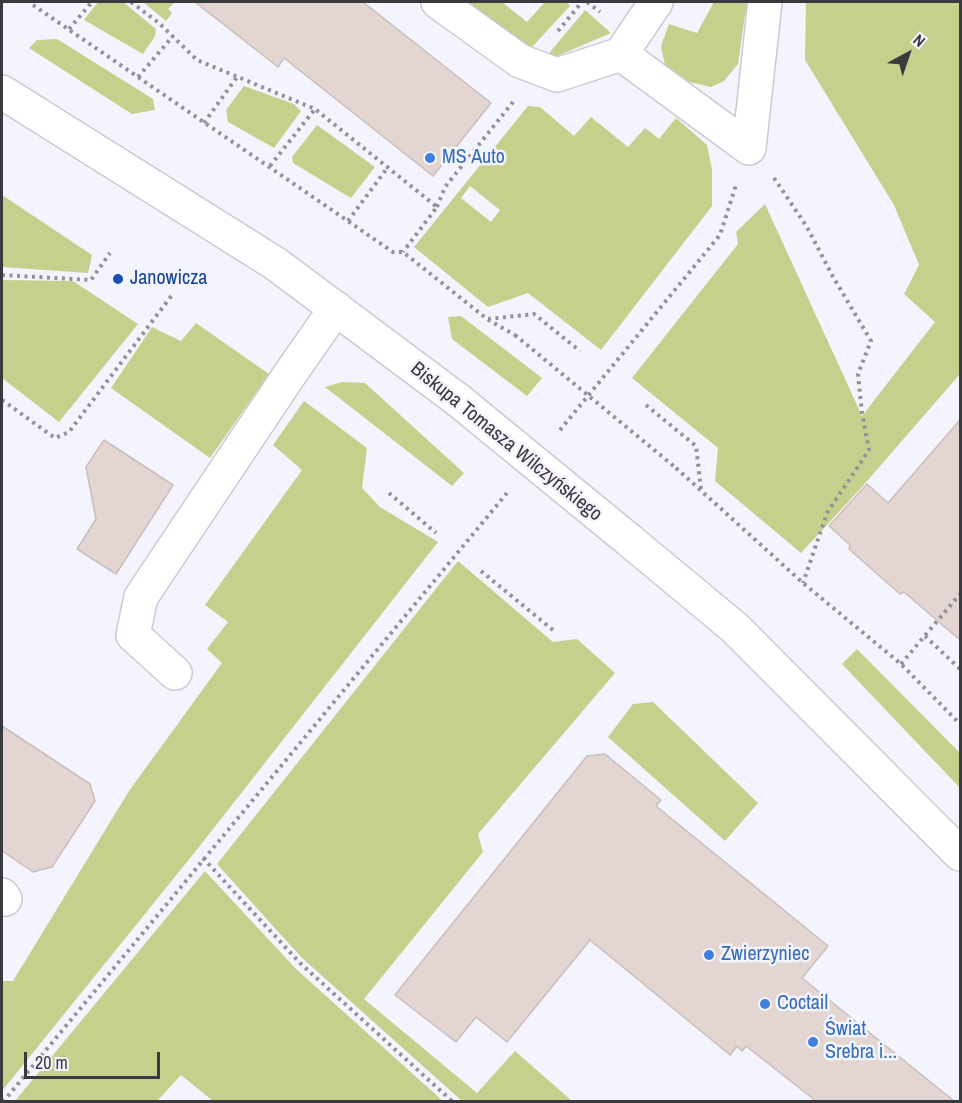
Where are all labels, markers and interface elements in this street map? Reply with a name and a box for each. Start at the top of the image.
north arrow [878,24,938,84]
text: N [909,29,930,52]
place label: MS Auto [442,146,505,170]
marker: MS Auto [423,151,437,165]
place label: Janowicza [130,267,207,291]
marker: Janowicza [111,272,125,286]
street label: Biskupa Tomasza Wilczyńskiego [405,357,607,527]
place label: Zwierzyniec [721,943,809,967]
marker: Zwierzyniec [702,948,716,962]
place label: Coctail [777,992,828,1016]
marker: Coctail [758,997,772,1011]
place label: Świat Srebra i... [825,1018,897,1065]
marker: Świat Srebra i... [806,1035,820,1049]
scale bar [27,1040,164,1078]
text: 20 m [35,1050,68,1075]

